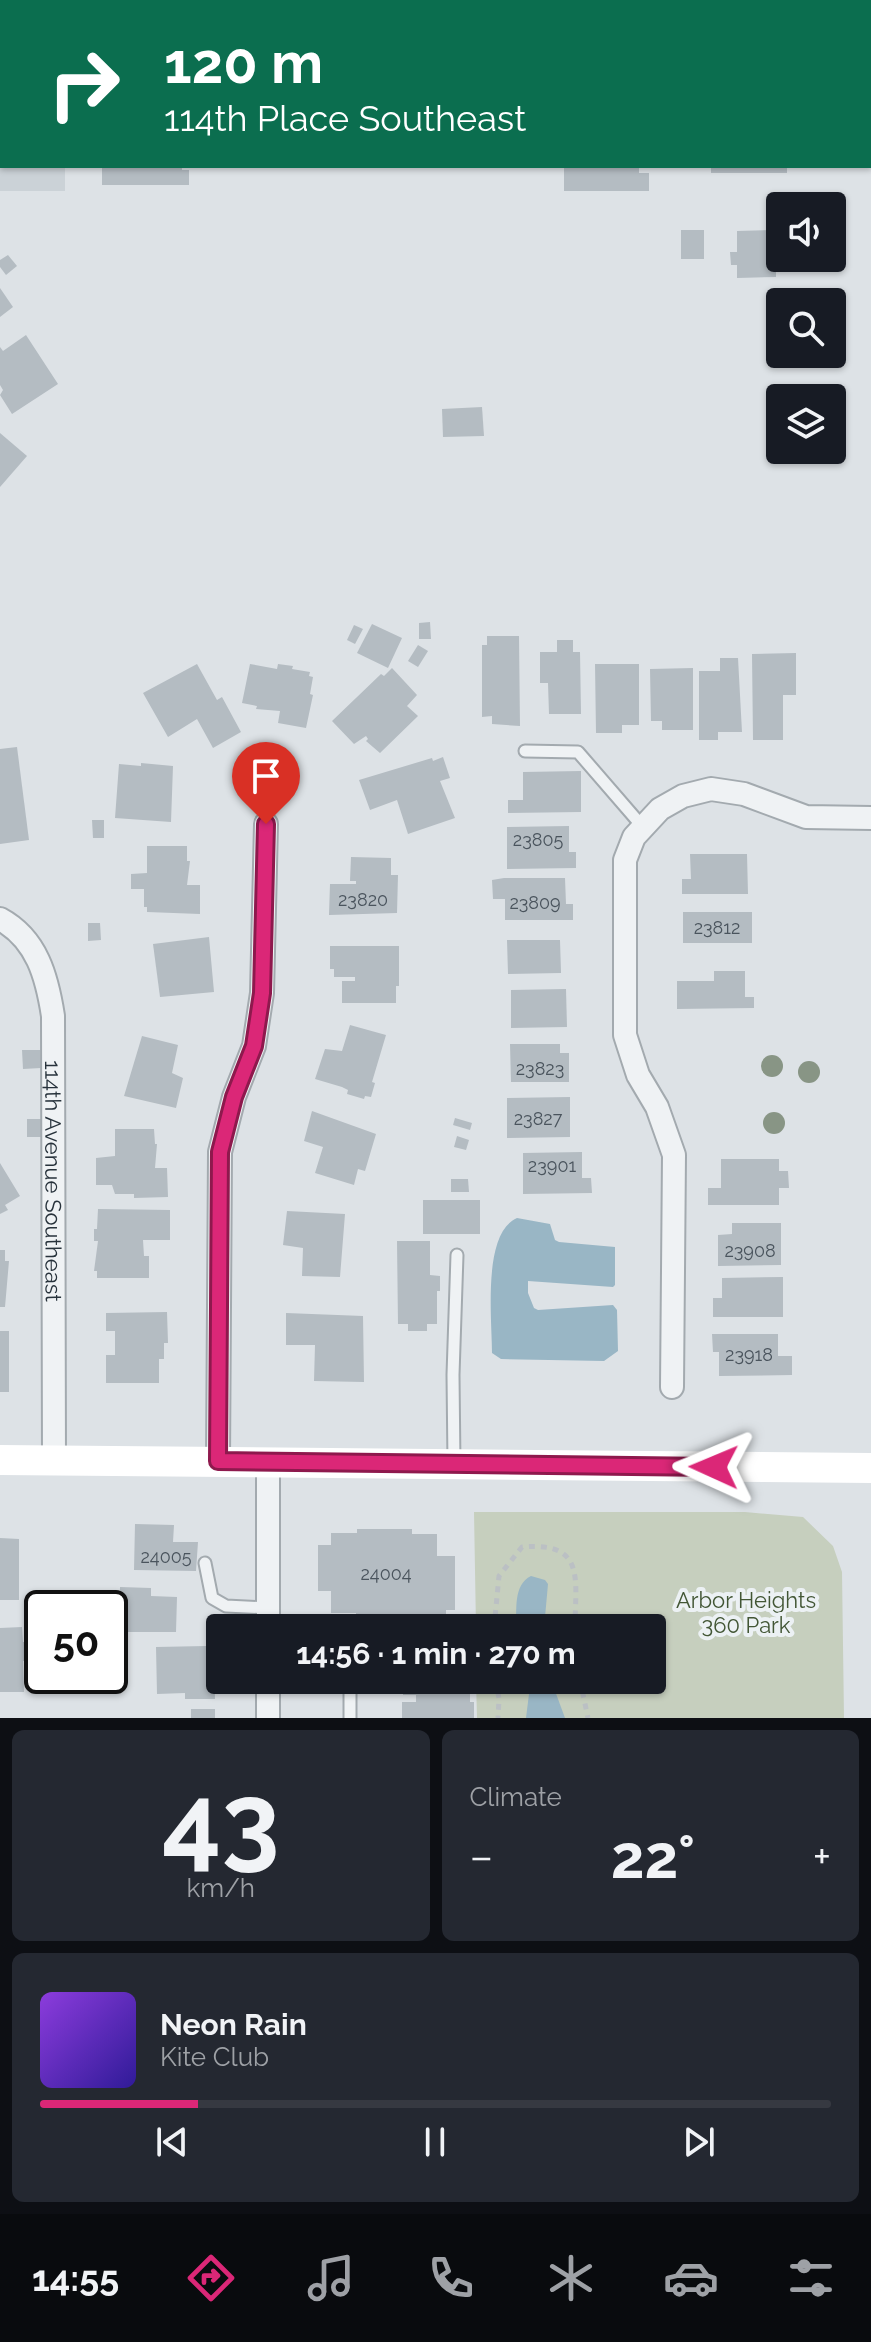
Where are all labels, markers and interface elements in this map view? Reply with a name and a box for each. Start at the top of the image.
text: 120 m [164,30,323,96]
icon: right [32,32,136,136]
text: 114th Place Southeast [164,97,526,139]
map controls [766,192,846,464]
button: sound [766,192,846,272]
button: search [766,288,846,368]
button: layers [766,384,846,464]
pin [232,742,300,824]
icon: arrive [244,754,288,798]
house number: 23805 [513,829,563,850]
house number: 23820 [338,889,388,910]
house number: 23809 [509,892,561,913]
house number: 23812 [694,917,740,938]
house number: 23823 [516,1058,564,1079]
street label: 114th Avenue Southeast [40,1060,67,1302]
house number: 23827 [514,1108,563,1129]
house number: 23901 [528,1155,576,1176]
house number: 23908 [724,1240,776,1261]
house number: 23918 [725,1344,773,1365]
position arrow [672,1425,756,1509]
house number: 24005 [140,1546,192,1567]
house number: 24004 [360,1563,412,1584]
park label: Arbor Heights 360 Park [676,1587,816,1638]
speed limit sign: 50 [24,1590,128,1694]
text: 14:56 · 1 min · 270 m [296,1636,576,1671]
text: 43 [162,1760,279,1882]
text: Climate [470,1782,562,1812]
text: 22° [611,1822,695,1892]
text: − [470,1831,493,1882]
text: + [813,1831,831,1882]
text: km/h [186,1873,255,1903]
text: Neon Rain [160,2007,307,2042]
text: Kite Club [160,2042,269,2072]
icon: previous [150,2120,194,2164]
icon: pause [413,2120,457,2164]
icon: next [677,2120,721,2164]
icon: directions [183,2250,239,2306]
icon: music [303,2250,359,2306]
icon: phone [423,2250,479,2306]
icon: climate [543,2250,599,2306]
icon: car [663,2250,719,2306]
icon: filters [783,2250,839,2306]
text: 14:55 [32,2257,119,2299]

